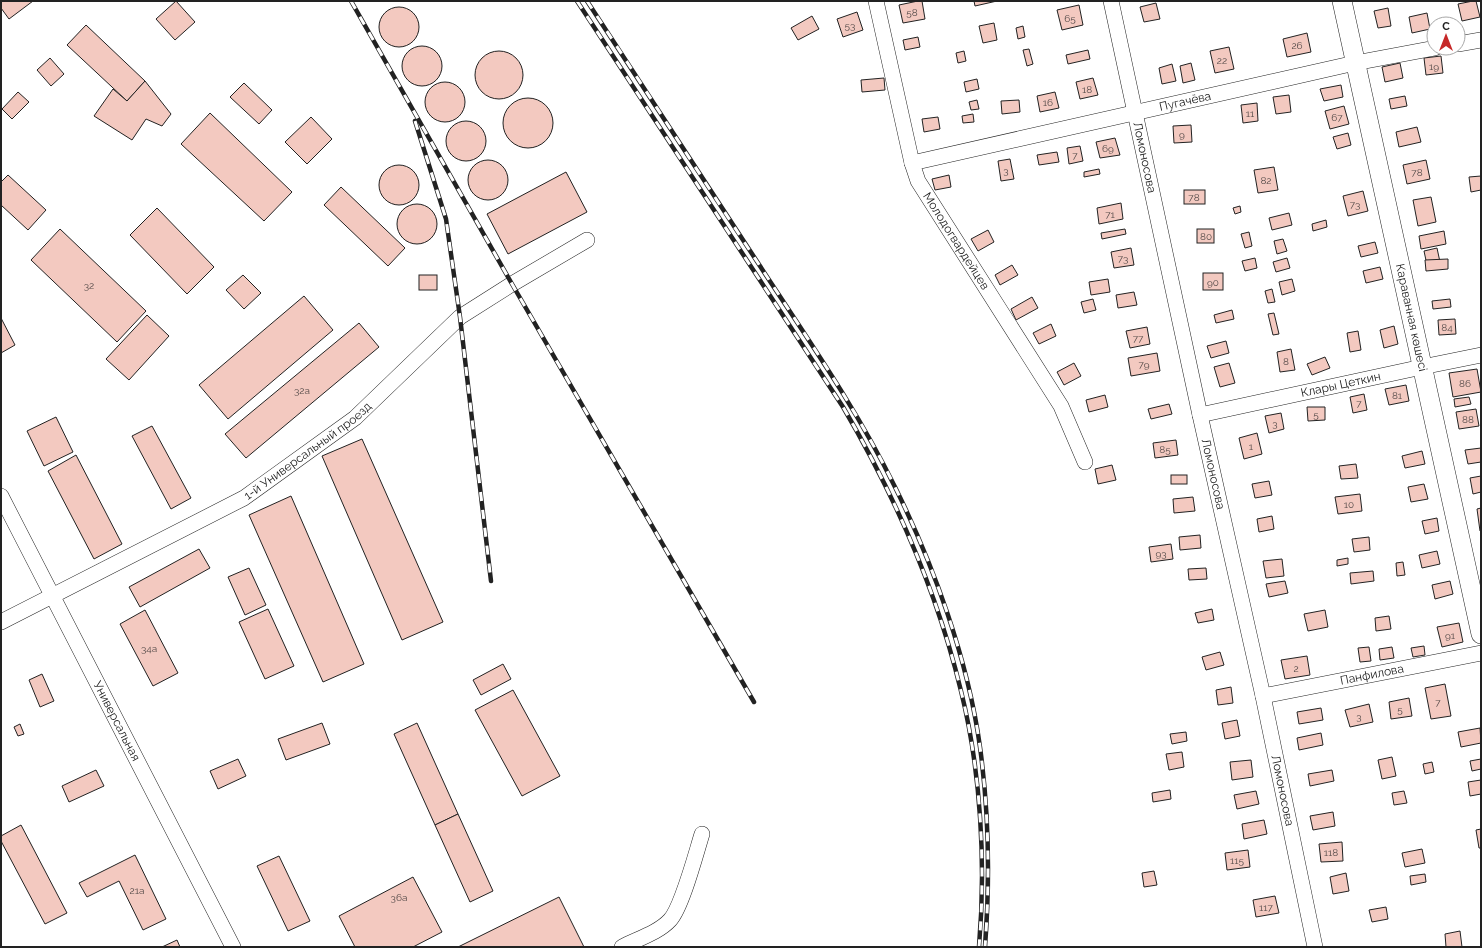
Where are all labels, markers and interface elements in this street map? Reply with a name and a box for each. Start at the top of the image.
house number: 58 [906,7,918,18]
house number: 65 [1064,13,1076,24]
north arrow [1426,16,1466,56]
house number: 53 [845,20,855,31]
text: С [1442,20,1450,33]
house number: 26 [1291,40,1303,51]
house number: 22 [1217,55,1227,66]
house number: 19 [1429,61,1439,72]
house number: 18 [1082,84,1092,95]
street label: Пугачёва [1158,89,1212,114]
house number: 16 [1043,97,1053,108]
house number: 11 [1246,108,1255,119]
house number: 67 [1331,112,1343,123]
street label: Ломоносова [1130,121,1159,194]
house number: 9 [1179,129,1185,140]
house number: 69 [1102,143,1114,154]
house number: 7 [1072,150,1078,161]
house number: 3 [1003,165,1009,176]
house number: 78 [1411,167,1423,178]
house number: 82 [1260,175,1272,186]
street label: Молодогвардейцев [920,190,992,292]
house number: 78 [1188,192,1200,203]
house number: 73 [1350,199,1360,210]
house number: 71 [1105,209,1116,220]
house number: 80 [1200,231,1212,242]
house number: 73 [1118,253,1128,264]
street label: Караванная көшесі [1393,262,1430,373]
house number: 90 [1207,277,1219,288]
house number: 32 [84,280,94,291]
house number: 84 [1441,322,1453,333]
house number: 77 [1133,333,1144,344]
house number: 8 [1283,356,1289,367]
house number: 79 [1138,359,1150,370]
street label: Клары Цеткин [1299,369,1382,400]
house number: 86 [1459,378,1471,389]
house number: 32а [294,385,310,396]
house number: 81 [1392,390,1403,401]
house number: 7 [1356,398,1362,409]
street label: 1-й Универсальный проезд [241,399,374,503]
house number: 5 [1313,409,1319,420]
house number: 88 [1462,414,1474,425]
house number: 3 [1272,418,1278,429]
street label: Ломоносова [1199,437,1228,511]
house number: 1 [1249,441,1254,452]
house number: 85 [1159,444,1171,455]
house number: 10 [1344,499,1354,510]
house number: 93 [1155,548,1167,559]
house number: 91 [1445,630,1456,641]
house number: 34а [141,643,157,654]
street label: Панфилова [1339,661,1405,688]
house number: 2 [1293,663,1299,674]
street label: Универсальная [90,679,143,763]
house number: 7 [1435,697,1441,708]
house number: 5 [1397,704,1403,715]
house number: 3 [1356,711,1362,722]
street label: Ломоносова [1268,754,1297,827]
house number: 118 [1324,847,1338,858]
house number: 115 [1230,855,1245,866]
house number: 21а [130,885,144,896]
house number: 36а [391,892,407,903]
house number: 117 [1259,902,1274,913]

